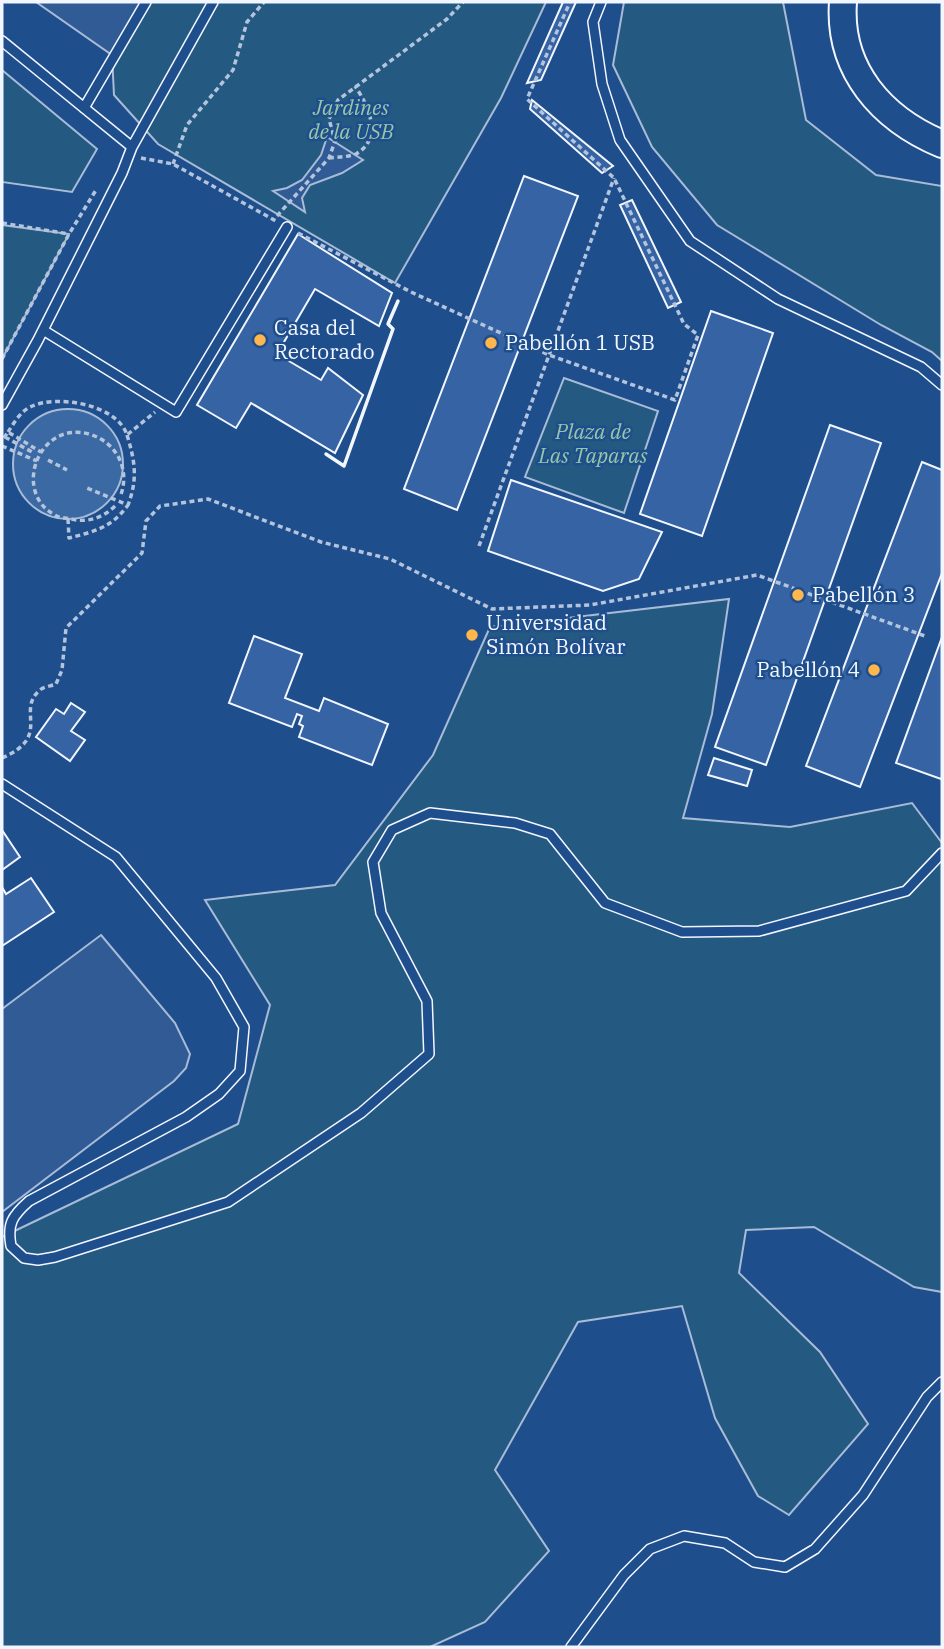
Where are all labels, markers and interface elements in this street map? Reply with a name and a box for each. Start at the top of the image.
park label: Jardines de la USB [308,93,394,145]
place label: Casa del Rectorado [274,313,375,365]
place label: Pabellón 1 USB [505,328,655,356]
marker: Casa del Rectorado [252,332,268,348]
marker: Pabellón 1 USB [483,335,499,351]
park label: Plaza de Las Taparas [538,417,648,469]
place label: Pabellón 3 [812,580,915,608]
marker: Pabellón 3 [790,587,806,603]
place label: Universidad Simón Bolívar [486,608,626,660]
marker: Universidad Simón Bolívar [464,627,480,643]
place label: Pabellón 4 [757,655,860,683]
marker: Pabellón 4 [866,662,882,678]

